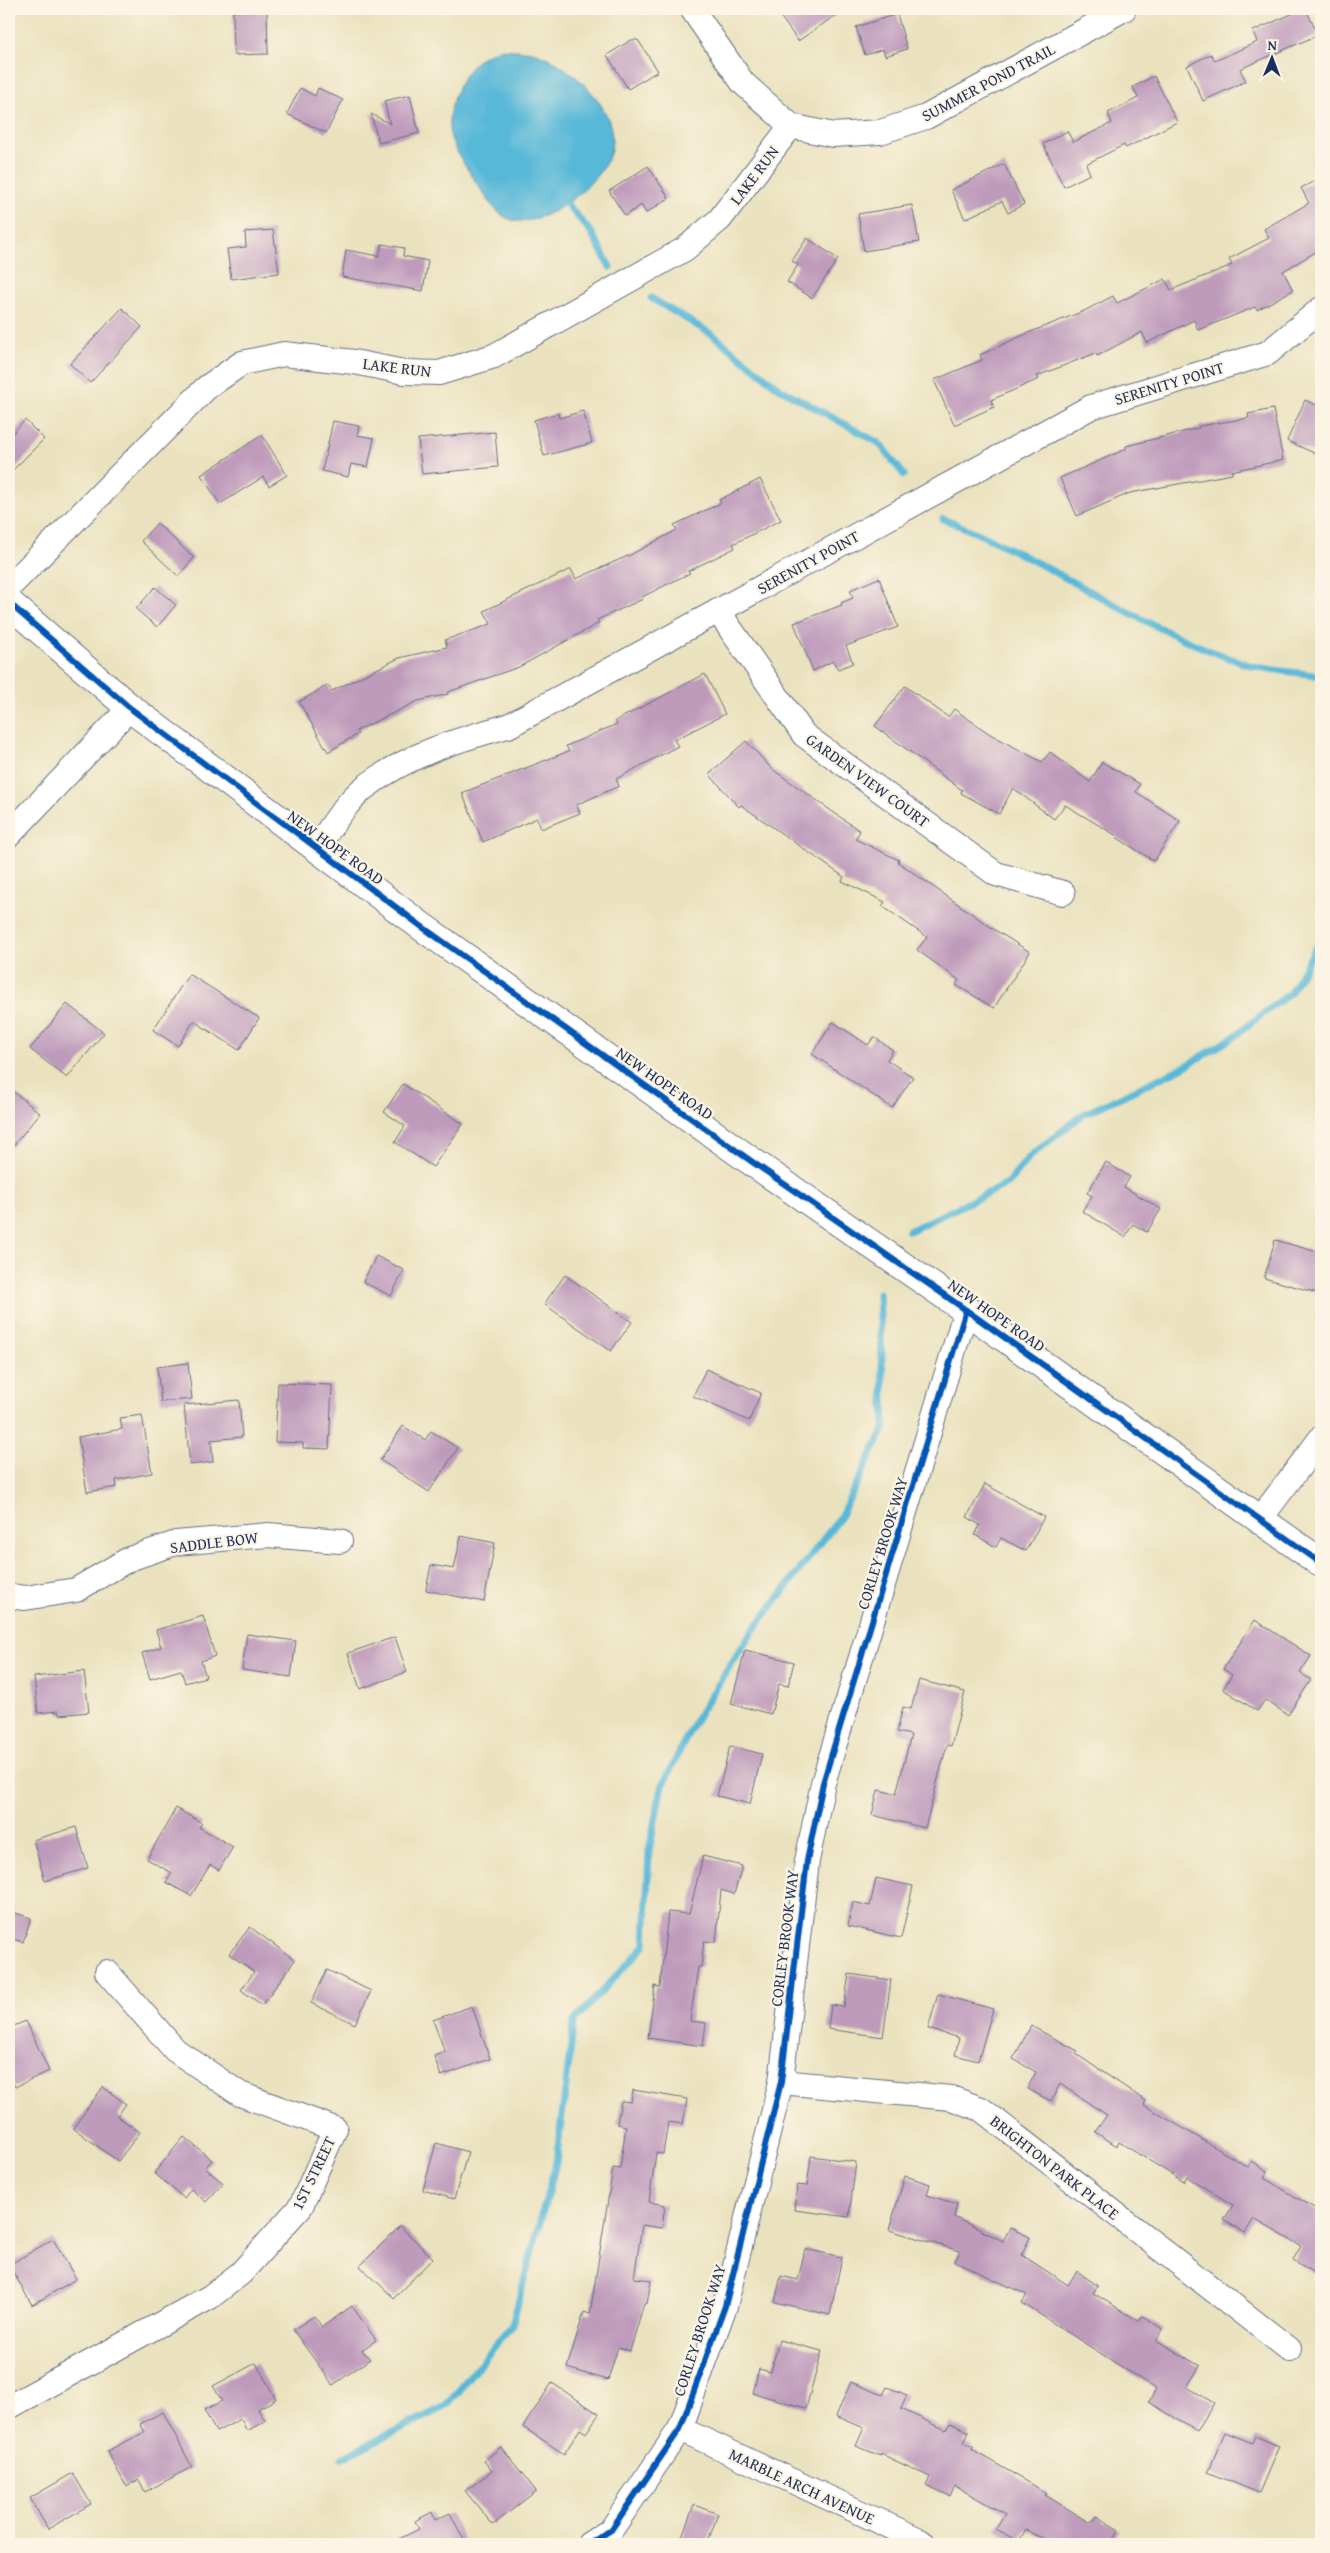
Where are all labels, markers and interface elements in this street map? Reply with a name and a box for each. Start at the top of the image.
north arrow [1248,32,1298,82]
text: N [1267,35,1278,55]
street label: SUMMER POND TRAIL [917,37,1059,127]
street label: LAKE RUN [724,140,785,210]
street label: LAKE RUN [361,351,433,383]
street label: SERENITY POINT [1111,355,1227,411]
street label: SERENITY POINT [753,524,863,600]
street label: GARDEN VIEW COURT [801,727,935,833]
street label: NEW HOPE ROAD [283,804,389,890]
street label: NEW HOPE ROAD [611,1040,719,1126]
street label: NEW HOPE ROAD [943,1272,1051,1358]
street label: CORLEY BROOK WAY [850,1473,914,1612]
street label: SADDLE BOW [168,1525,260,1559]
street label: CORLEY BROOK WAY [764,1868,804,2008]
street label: BRIGHTON PARK PLACE [985,2109,1125,2225]
street label: 1ST STREET [285,2132,341,2214]
street label: CORLEY BROOK WAY [666,2260,732,2399]
street label: MARBLE ARCH AVENUE [725,2442,879,2530]

